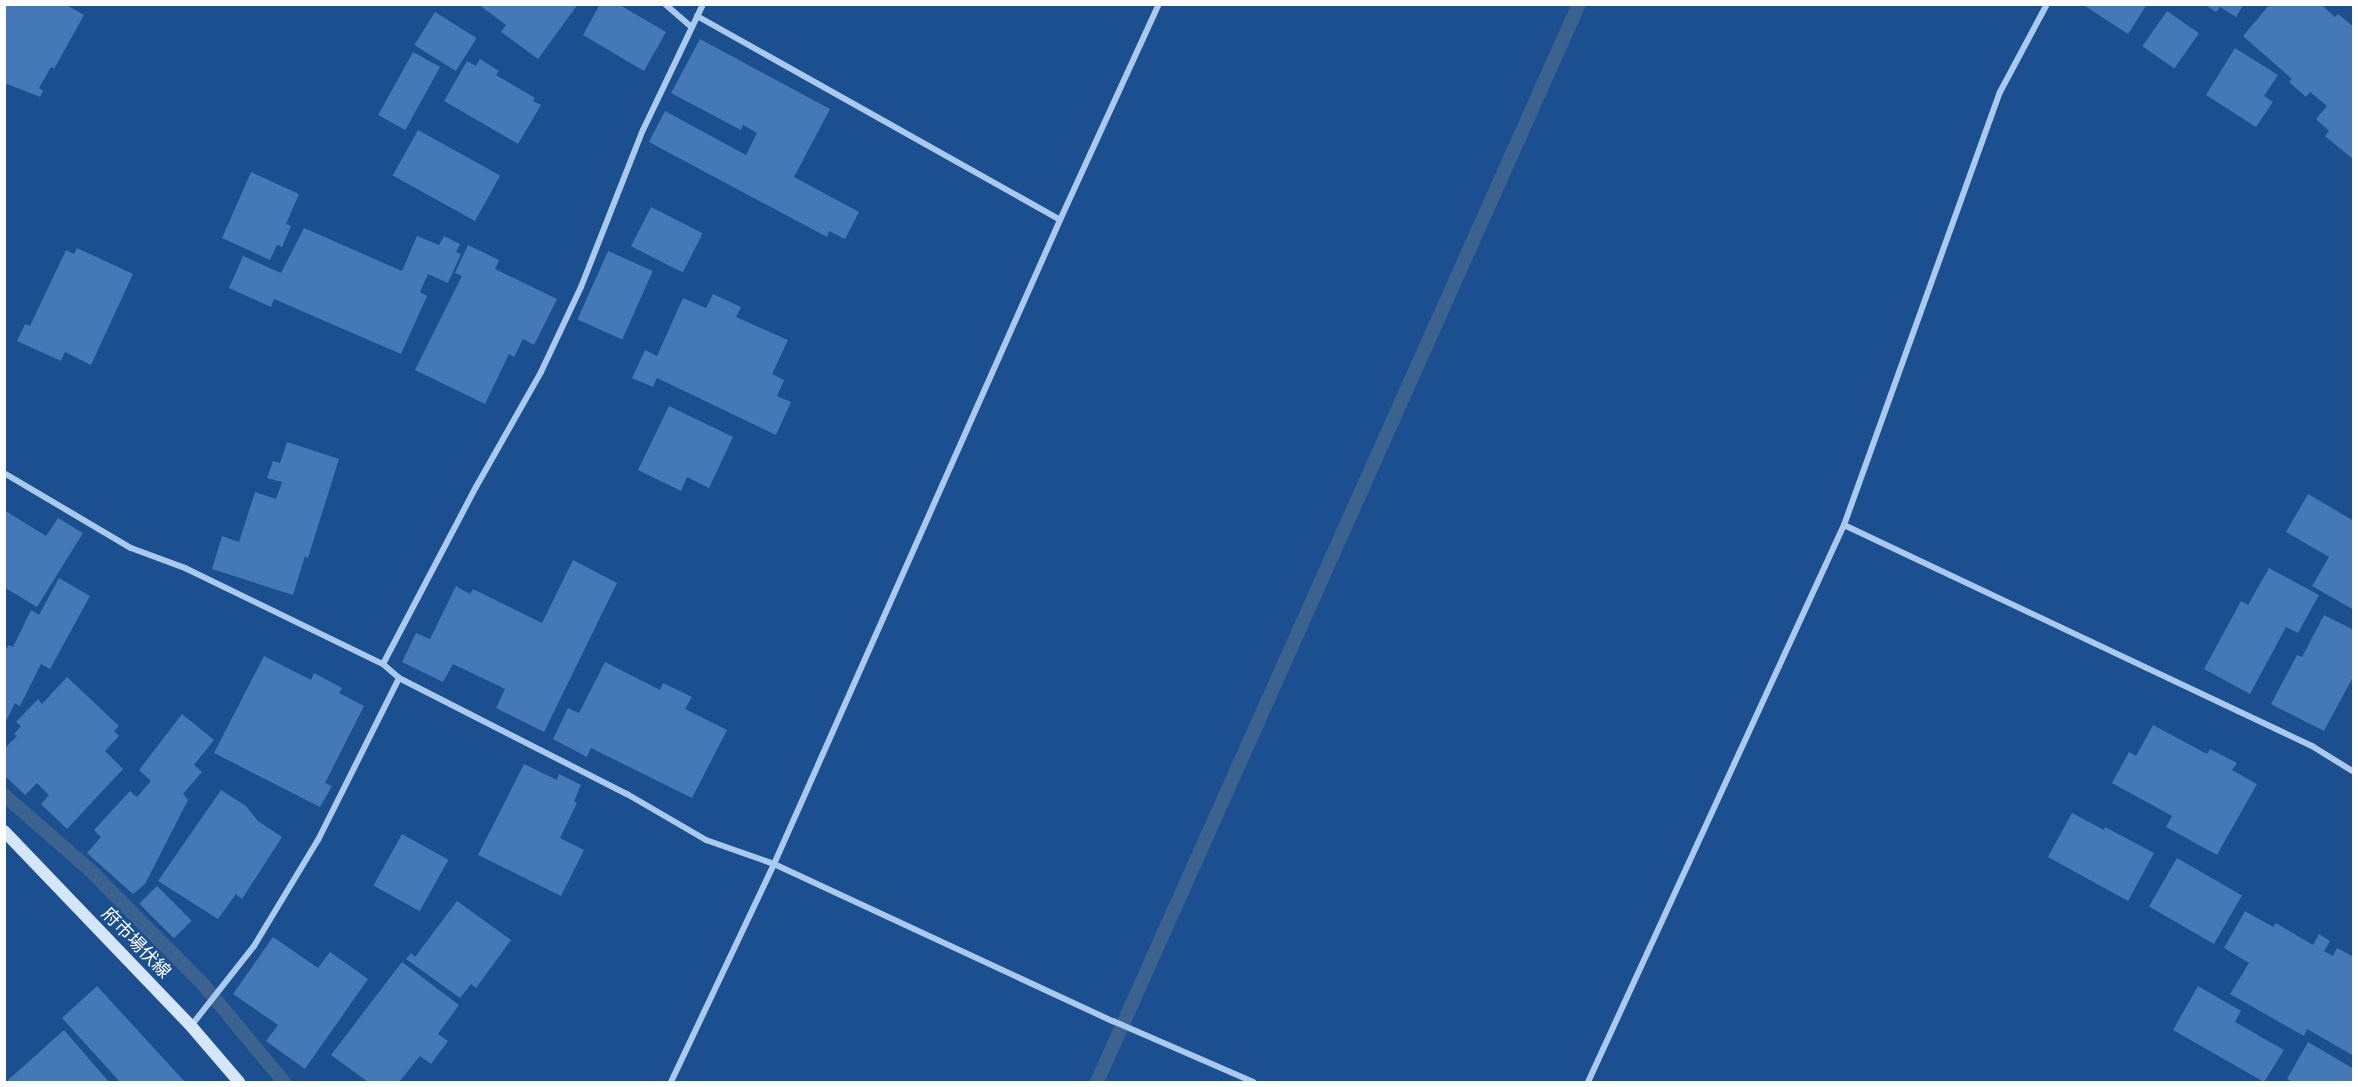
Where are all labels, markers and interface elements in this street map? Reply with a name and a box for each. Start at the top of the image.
street label: 府市場伏線 [97,903,175,983]

